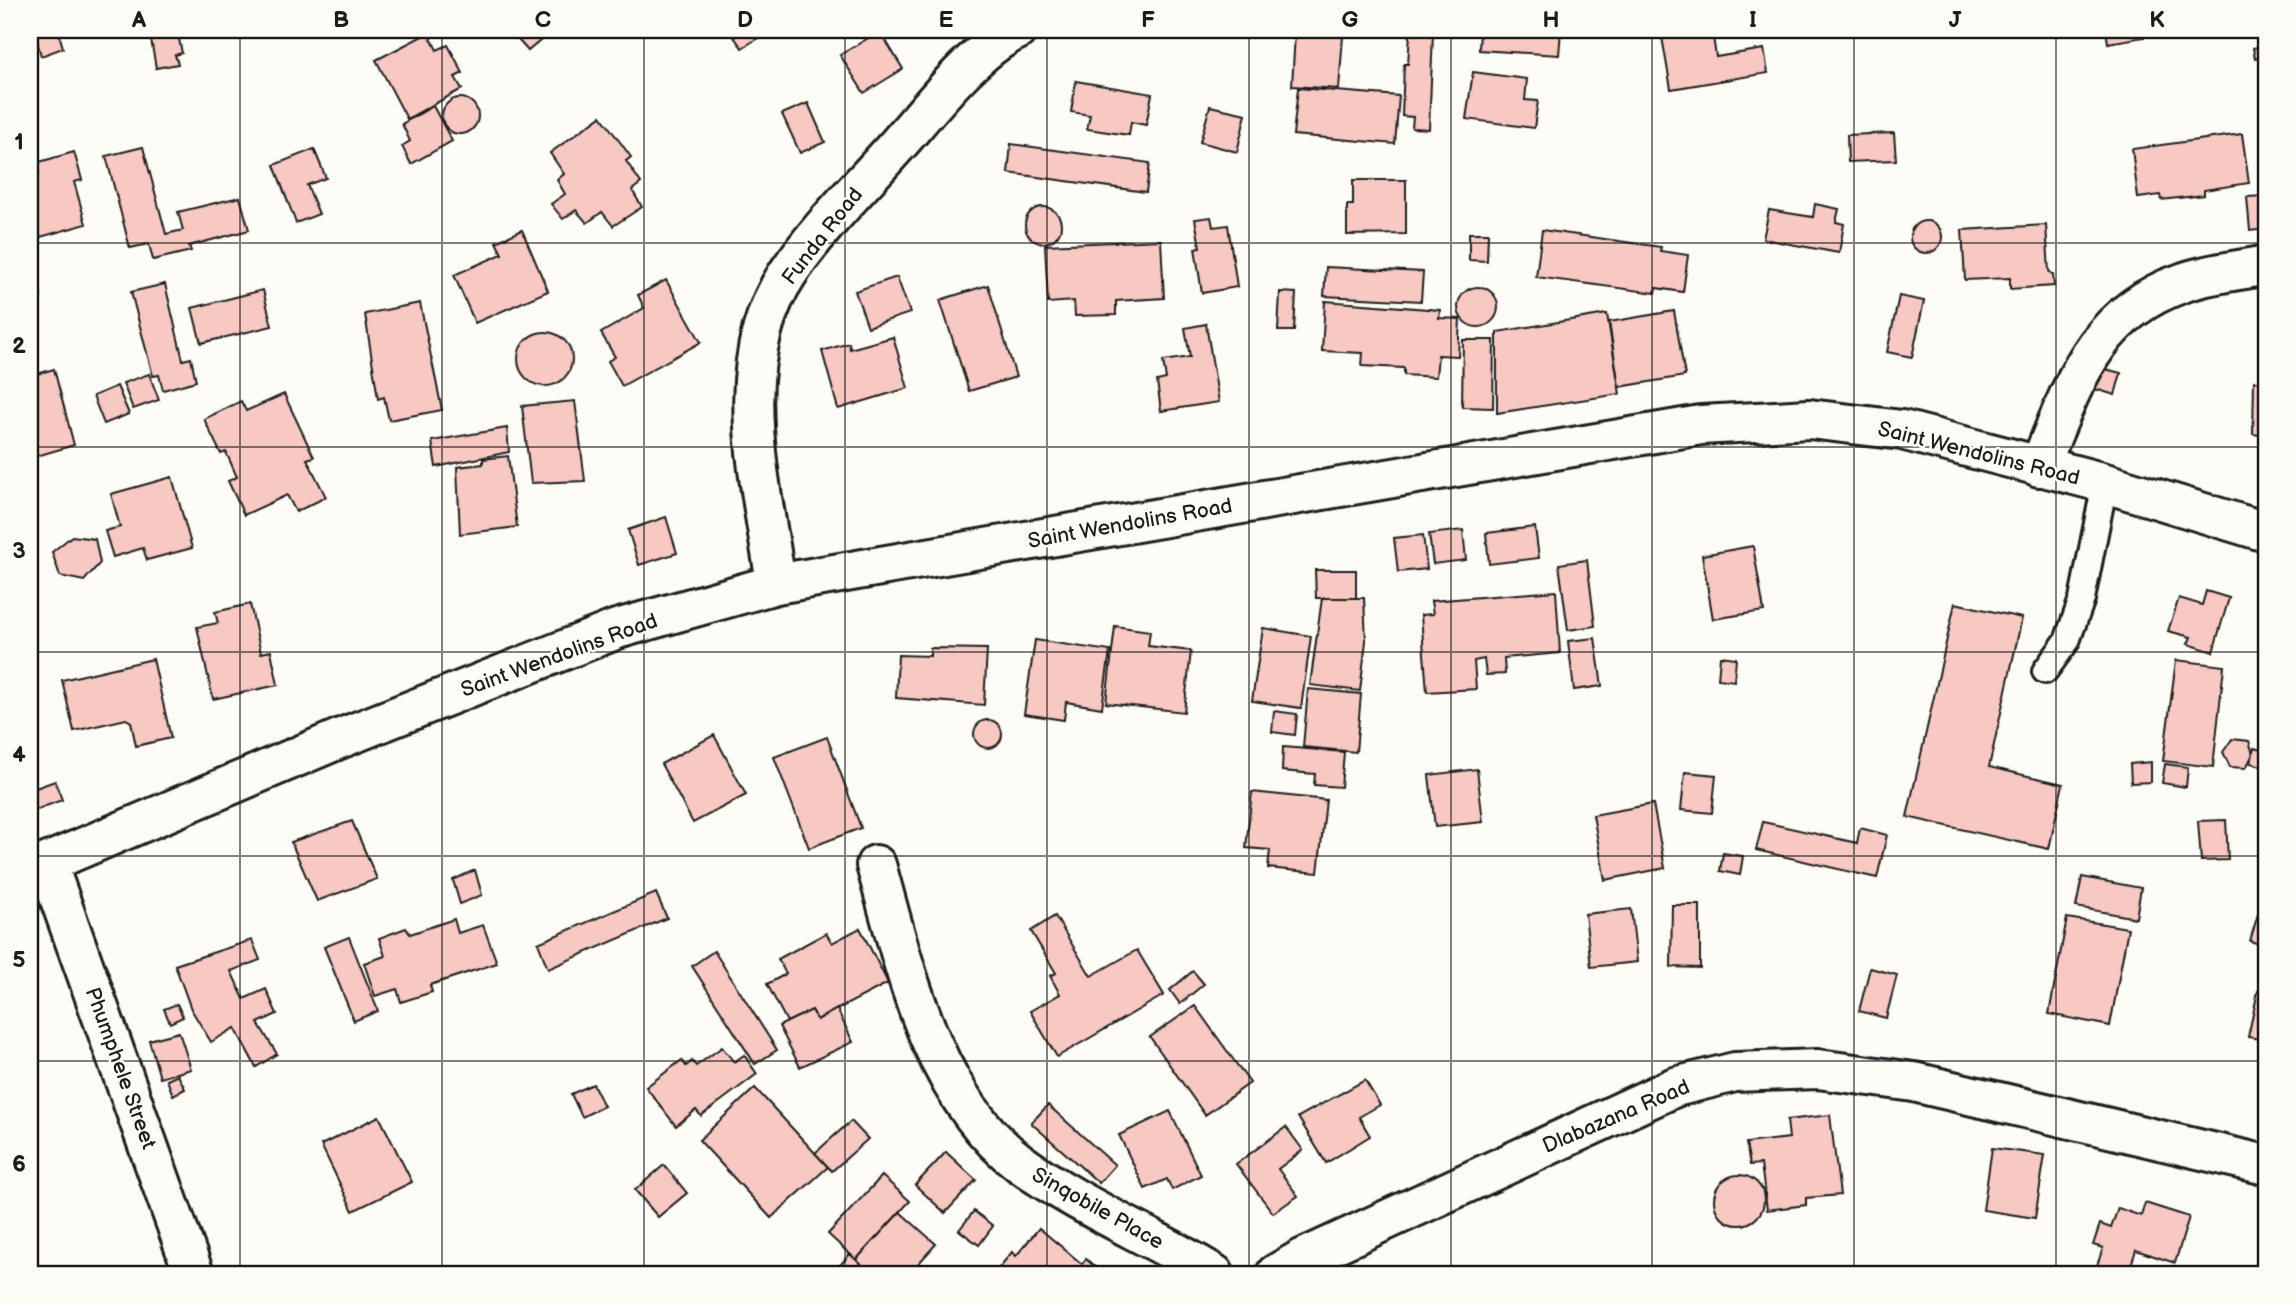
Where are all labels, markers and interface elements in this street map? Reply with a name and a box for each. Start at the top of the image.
text: A [131,6,147,34]
text: B [333,6,349,34]
text: C [535,6,551,34]
text: D [737,6,753,34]
text: E [939,6,954,34]
text: F [1141,6,1155,34]
text: G [1342,6,1359,34]
text: H [1542,6,1560,34]
text: I [1749,6,1757,34]
text: J [1949,6,1962,34]
text: K [2149,6,2165,34]
text: 1 [14,128,24,156]
street label: Funda Road [777,183,868,290]
text: 2 [12,332,26,360]
street label: Saint Wendolins Road [1875,416,2082,491]
street label: Saint Wendolins Road [1026,493,1234,554]
text: 3 [12,537,26,565]
street label: Saint Wendolins Road [458,608,661,703]
text: 4 [12,741,26,769]
text: 5 [12,946,26,974]
street label: Phumphele Street [80,984,162,1153]
street label: Dlabazana Road [1539,1074,1693,1159]
text: 6 [12,1150,26,1178]
street label: Sinqobile Place [1028,1162,1168,1255]

